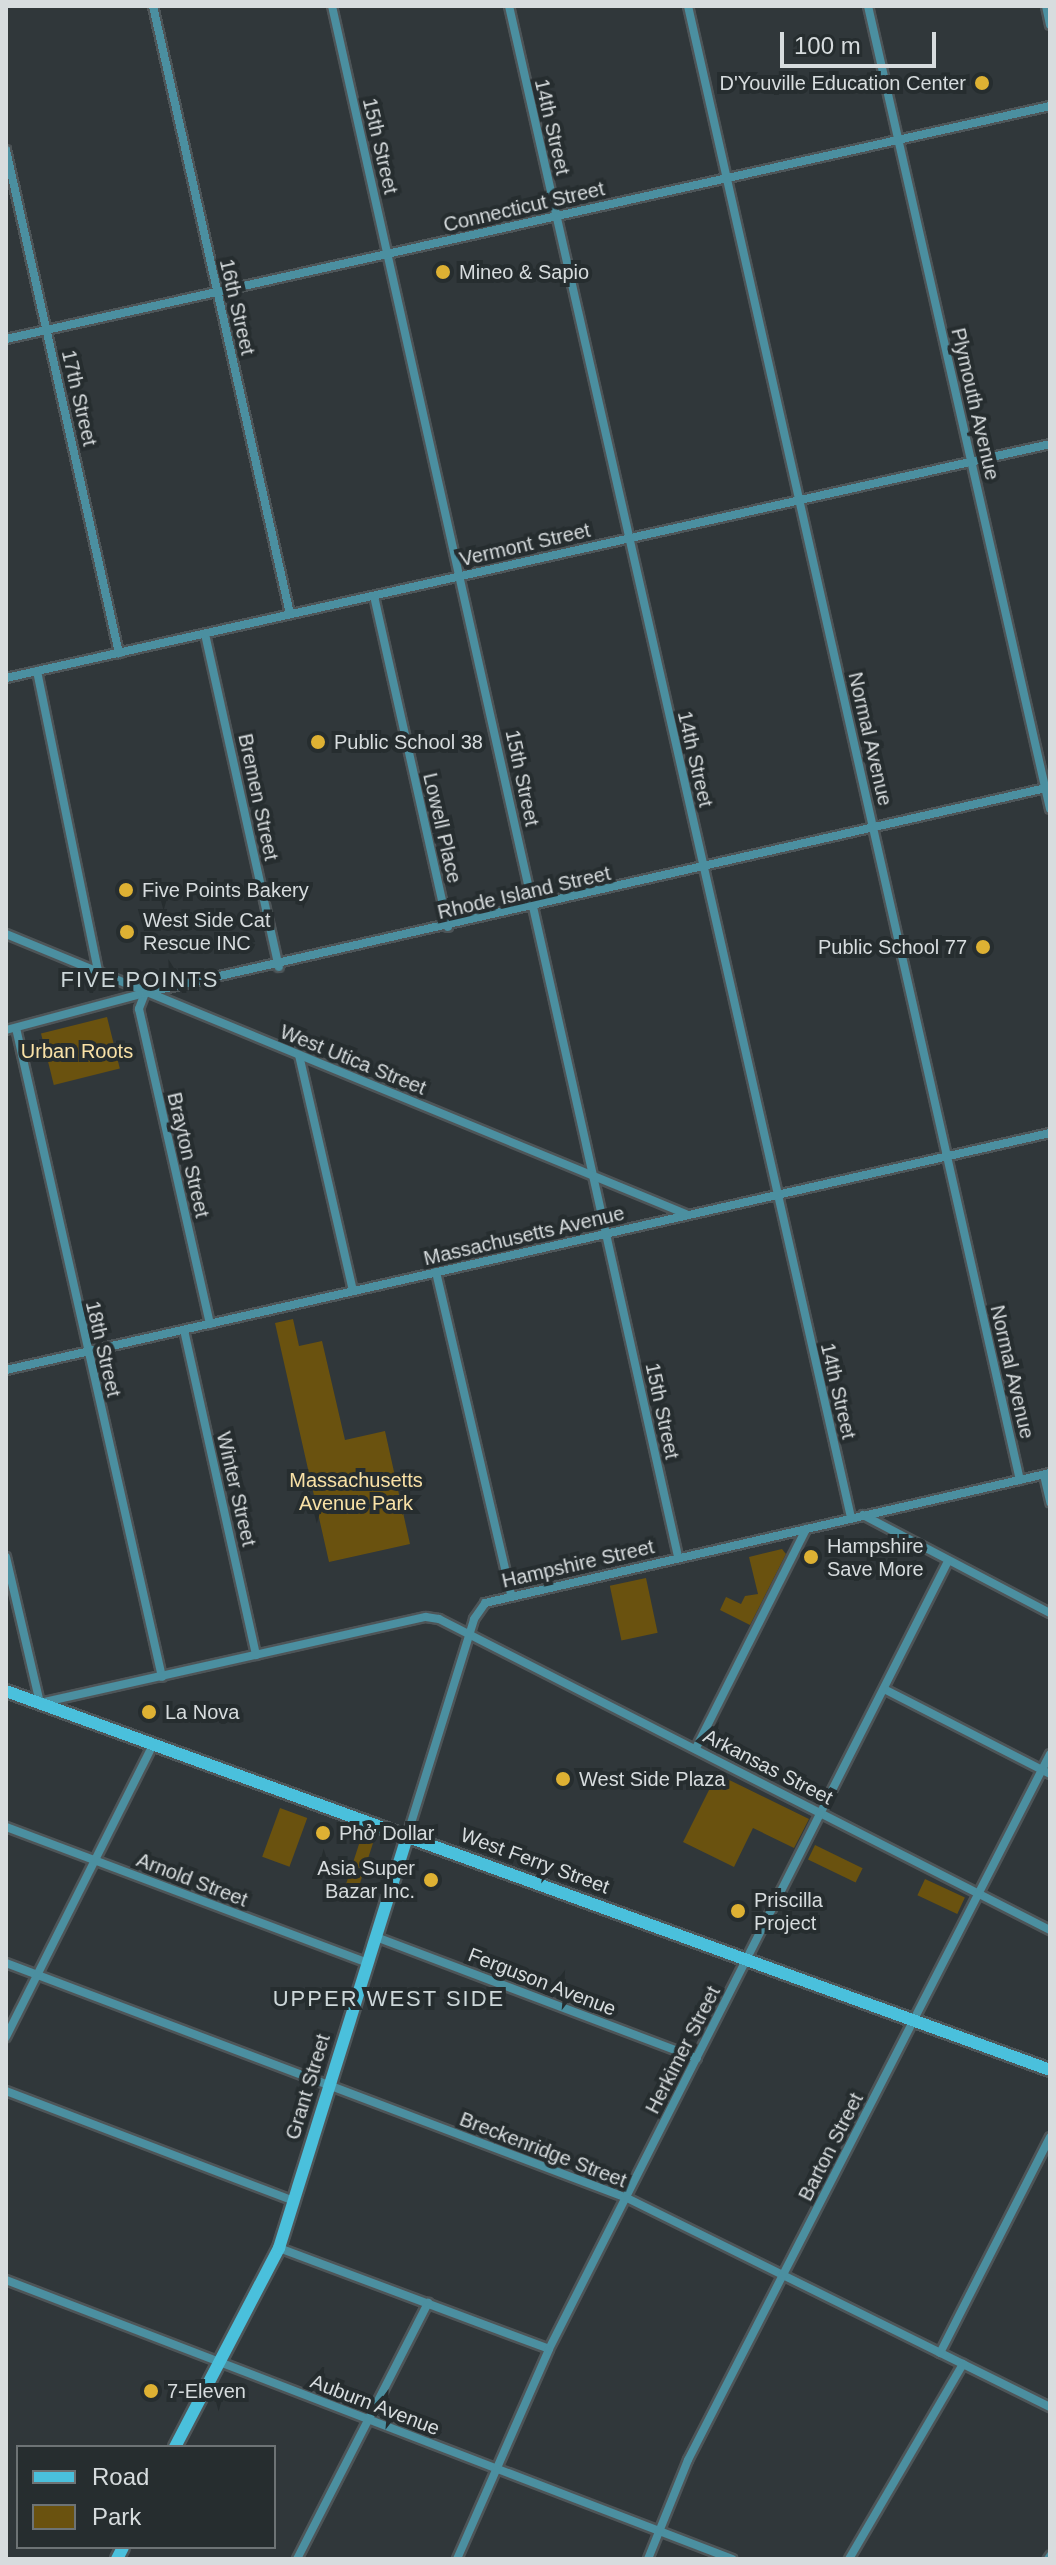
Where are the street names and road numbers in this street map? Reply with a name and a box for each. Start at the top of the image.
street label: 14th Street [529,77,575,177]
street label: 15th Street [357,96,403,196]
street label: Connecticut Street [441,177,607,237]
street label: 16th Street [214,257,260,357]
street label: Plymouth Avenue [946,325,1004,483]
street label: 17th Street [56,348,102,448]
street label: Vermont Street [457,518,593,572]
street label: Normal Avenue [843,669,897,809]
street label: 14th Street [672,709,718,809]
street label: 15th Street [500,728,544,828]
street label: Bremen Street [233,731,283,863]
street label: Lowell Place [418,771,466,885]
street label: Rhode Island Street [435,861,613,925]
street label: West Utica Street [277,1020,429,1100]
street label: Brayton Street [162,1090,214,1220]
street label: Massachusetts Avenue [421,1201,627,1271]
street label: 18th Street [80,1299,126,1399]
street label: Normal Avenue [985,1302,1039,1442]
street label: 14th Street [815,1341,861,1441]
street label: 15th Street [640,1361,684,1461]
street label: Winter Street [211,1429,261,1549]
street label: Hampshire Street [499,1535,657,1593]
street label: Arkansas Street [699,1724,837,1810]
street label: West Ferry Street [457,1823,613,1899]
street label: Arnold Street [133,1848,251,1912]
street label: Ferguson Avenue [464,1943,620,2021]
street label: Herkimer Street [641,1982,725,2118]
street label: Grant Street [281,2031,335,2143]
street label: Barton Street [794,2089,868,2205]
street label: Breckenridge Street [456,2107,630,2193]
street label: Auburn Avenue [307,2369,443,2441]

